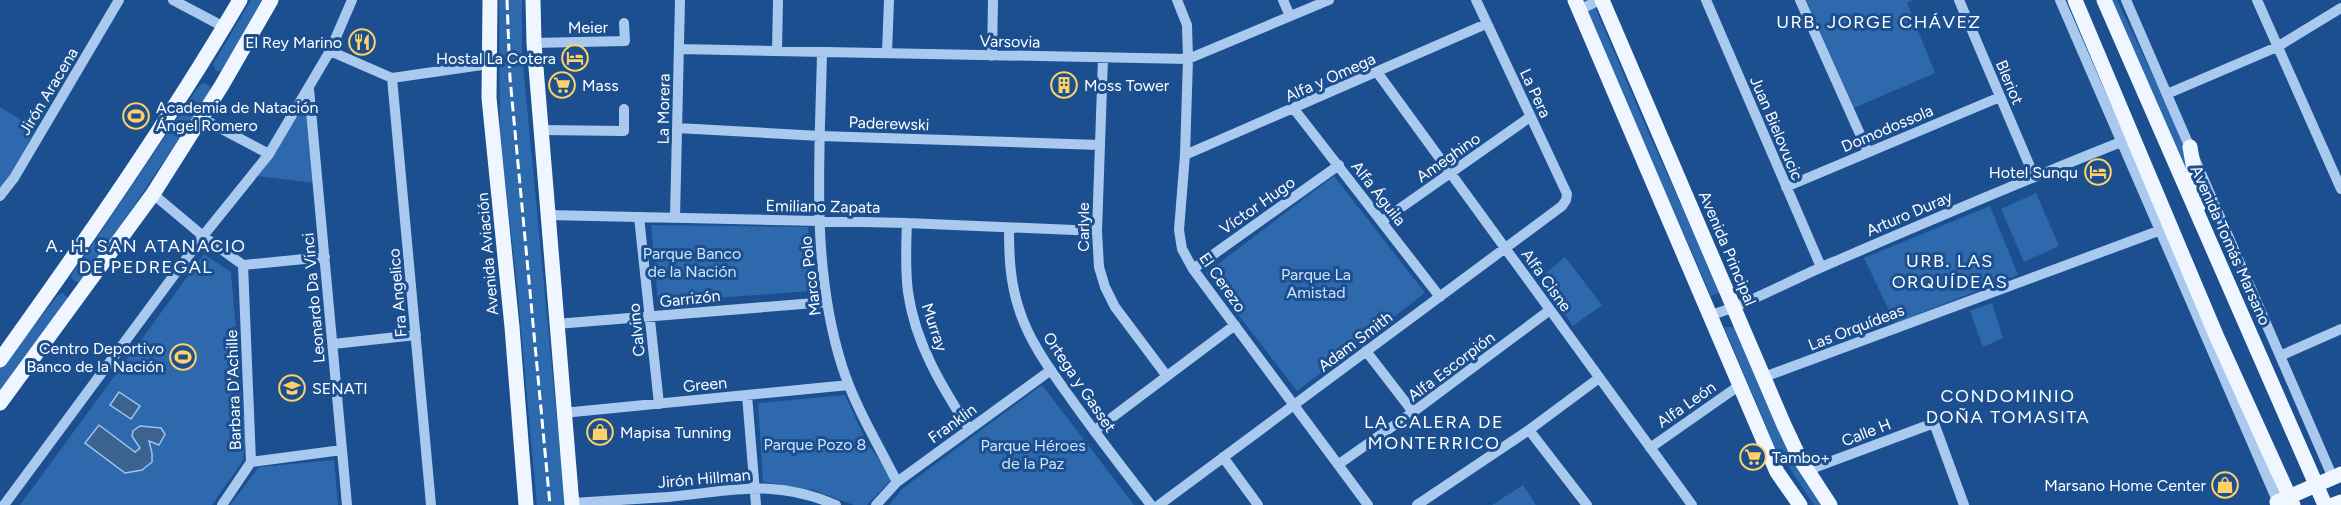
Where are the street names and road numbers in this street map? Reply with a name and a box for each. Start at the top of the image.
street label: Meier [568,18,609,37]
street label: Varsovia [979,31,1041,52]
street label: Jirón Aracena [15,44,82,138]
street label: Alfa y Omega [1282,49,1378,106]
street label: Bleriot [1992,57,2027,107]
street label: La Pera [1516,66,1555,121]
street label: La Morera [653,73,674,145]
street label: Juan Bielovucic [1746,73,1807,183]
street label: Domodossola [1839,101,1936,156]
street label: Paderewski [848,113,930,134]
street label: Ameghino [1413,129,1484,186]
street label: Alfa Águila [1347,157,1410,229]
street label: Avenida Tomás Marsano [2187,162,2274,328]
street label: Víctor Hugo [1216,172,1299,238]
street label: Arturo Duray [1863,187,1956,240]
street label: Avenida Principal [1695,188,1760,308]
street label: Avenida Aviación [473,192,502,316]
street label: Emiliano Zapata [766,196,880,217]
street label: Carlyle [1074,202,1093,252]
street label: Leonardo Da Vinci [298,232,329,364]
street label: Marco Polo [796,235,825,317]
street label: Alfa Cisne [1518,245,1576,315]
street label: Fra Angelico [384,248,411,338]
street label: El Cerezo [1195,249,1250,316]
street label: Garrizón [659,286,721,311]
street label: Las Orquídeas [1805,300,1907,354]
street label: Murray [918,301,951,354]
street label: Calvino [624,302,649,358]
street label: Adam Smith [1314,307,1396,375]
street label: Alfa Escorpión [1404,327,1499,405]
street label: Barbara D'Achille [222,329,245,450]
street label: Ortega y Gasset [1039,329,1120,436]
street label: Green [682,373,728,396]
street label: Alfa León [1653,377,1719,432]
street label: Franklin [924,400,980,447]
street label: Calle H [1839,414,1894,451]
street label: Jirón Hillman [657,465,751,492]

